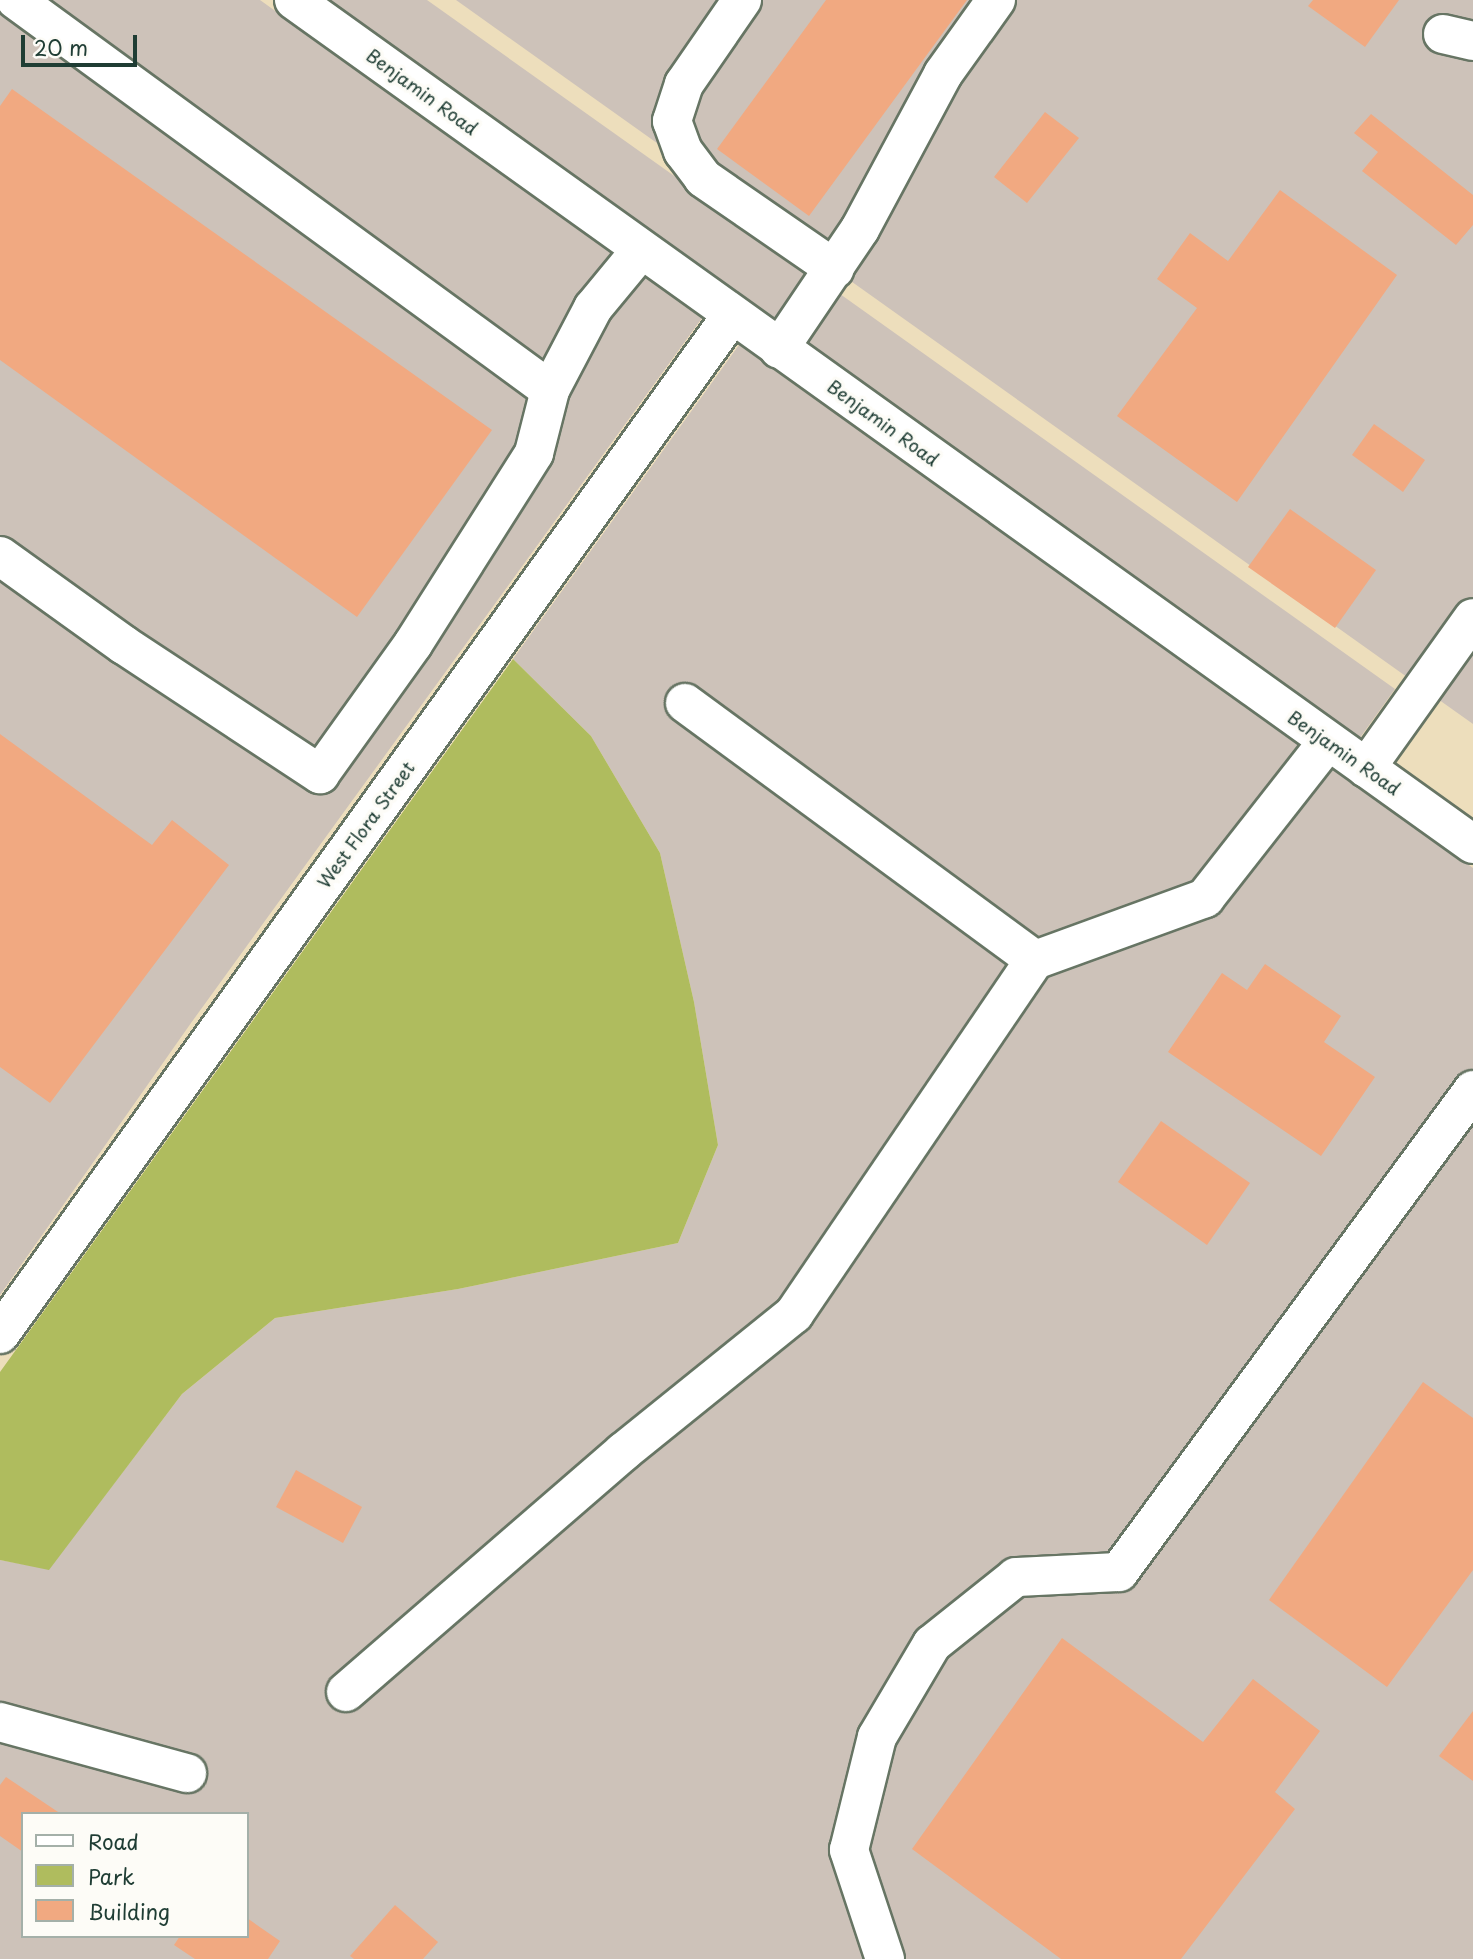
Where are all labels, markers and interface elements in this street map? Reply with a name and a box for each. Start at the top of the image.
scale bar [24,21,140,65]
text: 20 m [34,31,88,63]
street label: Benjamin Road [362,45,482,139]
street label: Benjamin Road [823,376,943,470]
street label: Benjamin Road [1284,706,1404,800]
street label: West Flora Street [313,758,419,892]
legend [21,1812,248,1938]
text: Road [88,1825,139,1857]
text: Park [88,1860,135,1892]
text: Building [88,1895,170,1927]

